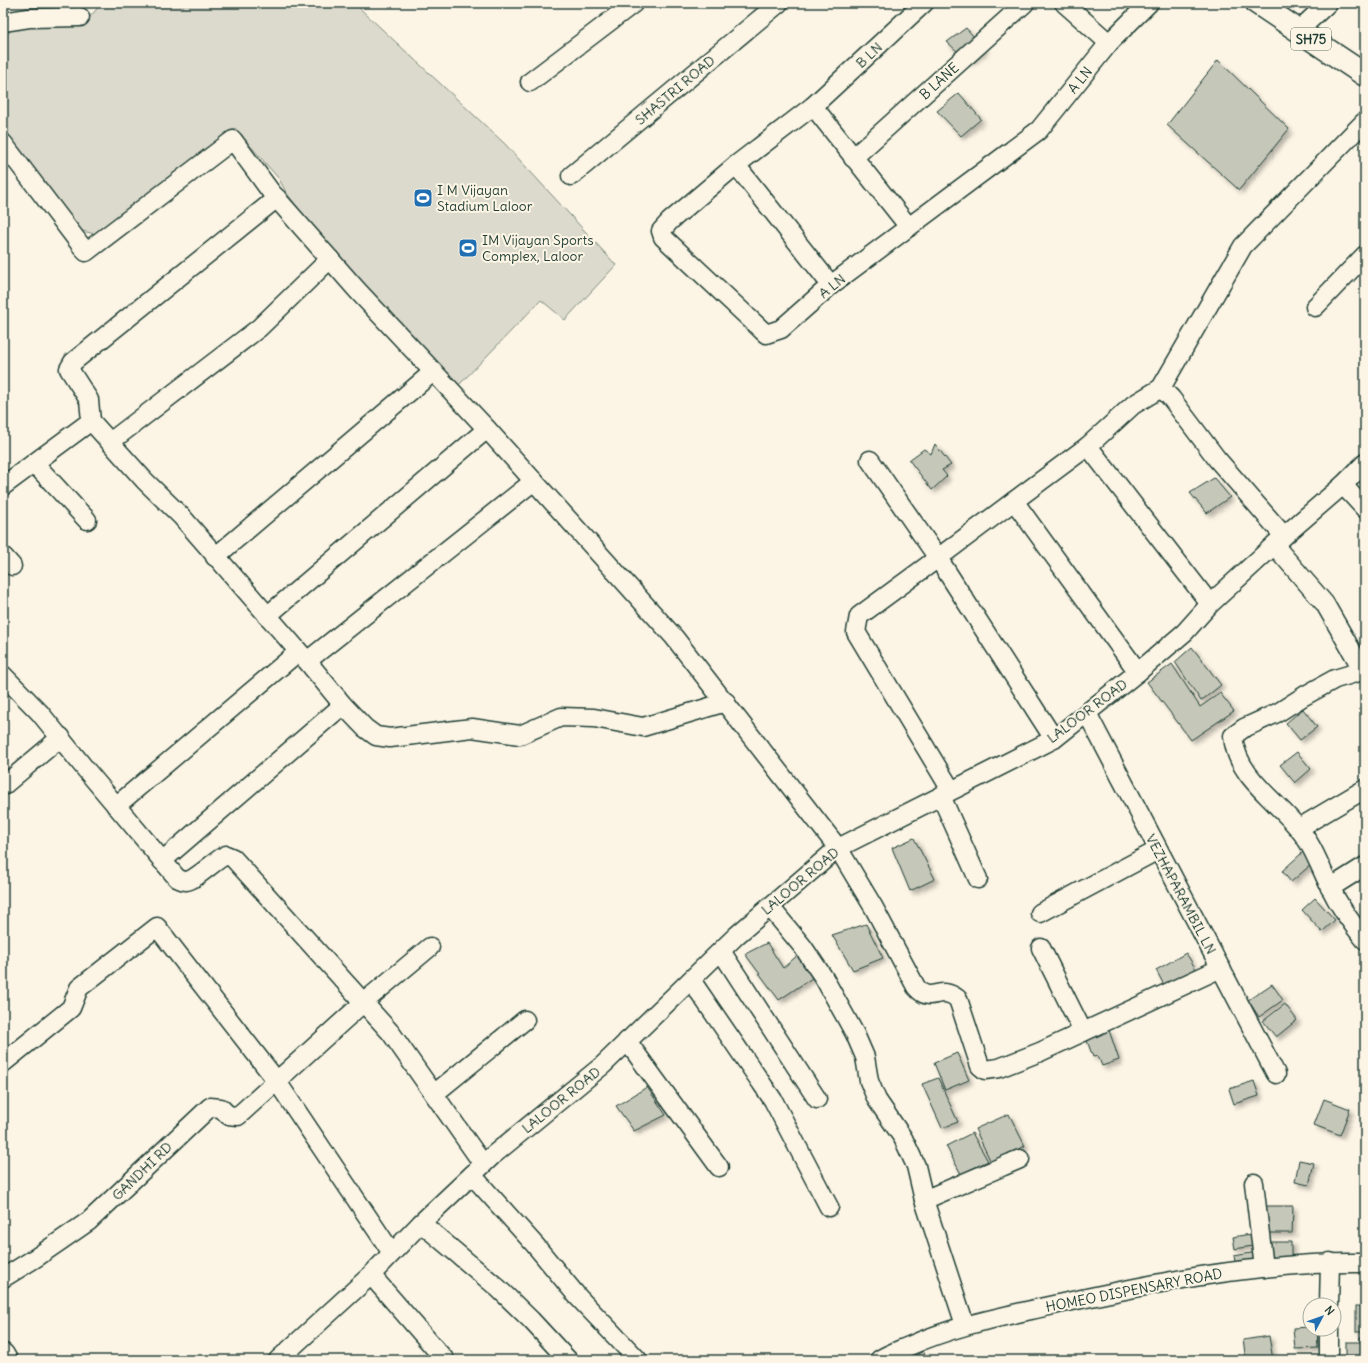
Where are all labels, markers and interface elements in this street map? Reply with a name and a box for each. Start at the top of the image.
road number: SH75 [1291,28,1331,50]
street label: B LN [852,38,886,72]
street label: SHASTRI ROAD [631,51,719,129]
street label: B LANE [916,59,962,103]
street label: A LN [1064,63,1096,97]
place label: I M Vijayan Stadium Laloor [437,181,533,215]
sports icon: I M Vijayan Stadium Laloor [412,187,434,209]
place label: IM Vijayan Sports Complex, Laloor [482,231,594,265]
sports icon: IM Vijayan Sports Complex, Laloor [457,237,479,259]
street label: A LN [815,270,849,302]
street label: LALOOR ROAD [1043,675,1131,747]
street label: VEZHAPARAMBIL LN [1142,831,1220,957]
street label: LALOOR ROAD [757,843,843,919]
street label: LALOOR ROAD [518,1063,604,1137]
street label: GANDHI RD [108,1138,176,1204]
street label: HOMEO DISPENSARY ROAD [1044,1264,1224,1316]
north arrow [1302,1297,1342,1337]
text: N [1322,1303,1337,1318]

